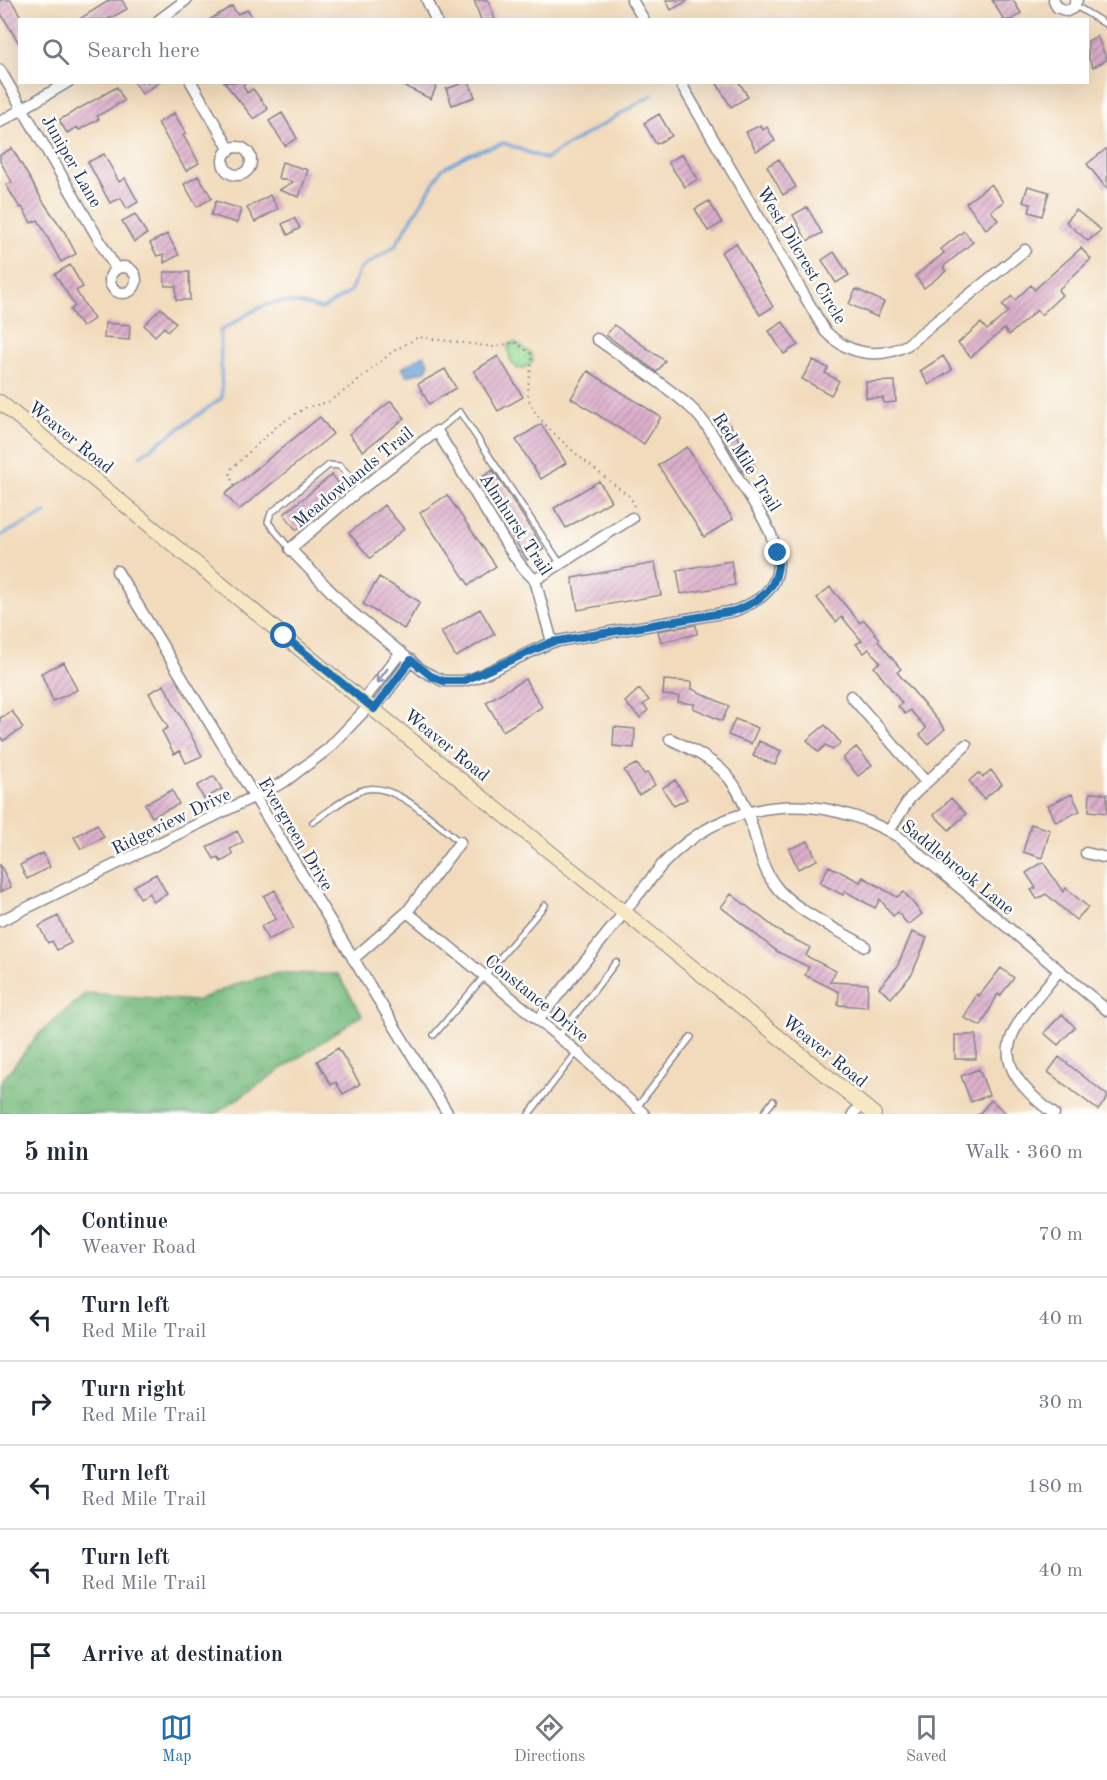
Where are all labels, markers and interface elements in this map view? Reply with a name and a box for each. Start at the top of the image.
search box [18,18,1089,84]
icon: search [39,35,72,68]
text: Search here [87,40,200,62]
street label: Juniper Lane [38,112,105,211]
street label: West Dilcrest Circle [753,184,849,327]
street label: Weaver Road [24,398,116,477]
street label: Red Mile Trail [709,410,784,515]
street label: Meadowlands Trail [290,424,417,532]
street label: Almhurst Trail [476,470,555,579]
route end [764,539,790,565]
route start [270,622,296,648]
one-way arrow [376,668,389,684]
street label: Weaver Road [400,706,492,785]
street label: Evergreen Drive [254,775,336,894]
street label: Ridgeview Drive [109,785,234,858]
street label: Saddlebrook Lane [897,817,1017,919]
street label: Constance Drive [481,952,592,1046]
street label: Weaver Road [778,1012,870,1091]
text: 5 min [24,1140,89,1166]
text: Walk · 360 m [964,1143,1083,1163]
text: Continue [81,1211,168,1233]
icon: ahead [24,1219,57,1252]
text: 70 m [1038,1225,1083,1245]
text: Weaver Road [81,1238,196,1258]
text: Turn left [81,1295,170,1317]
icon: left [24,1303,57,1336]
text: 40 m [1038,1309,1083,1329]
text: Red Mile Trail [81,1322,206,1342]
text: Turn right [81,1379,185,1401]
icon: right [24,1387,57,1420]
text: 30 m [1038,1393,1083,1413]
text: Red Mile Trail [81,1406,206,1426]
text: Turn left [81,1463,170,1485]
icon: left [24,1471,57,1504]
text: 180 m [1027,1477,1083,1497]
text: Red Mile Trail [81,1490,206,1510]
text: Turn left [81,1547,170,1569]
icon: left [24,1555,57,1588]
text: 40 m [1038,1561,1083,1581]
text: Red Mile Trail [81,1574,206,1594]
icon: arrive [24,1639,57,1672]
text: Arrive at destination [81,1644,283,1666]
tab: Map [160,1711,193,1767]
tab: Directions [514,1711,585,1767]
tab: Saved [906,1711,947,1767]

